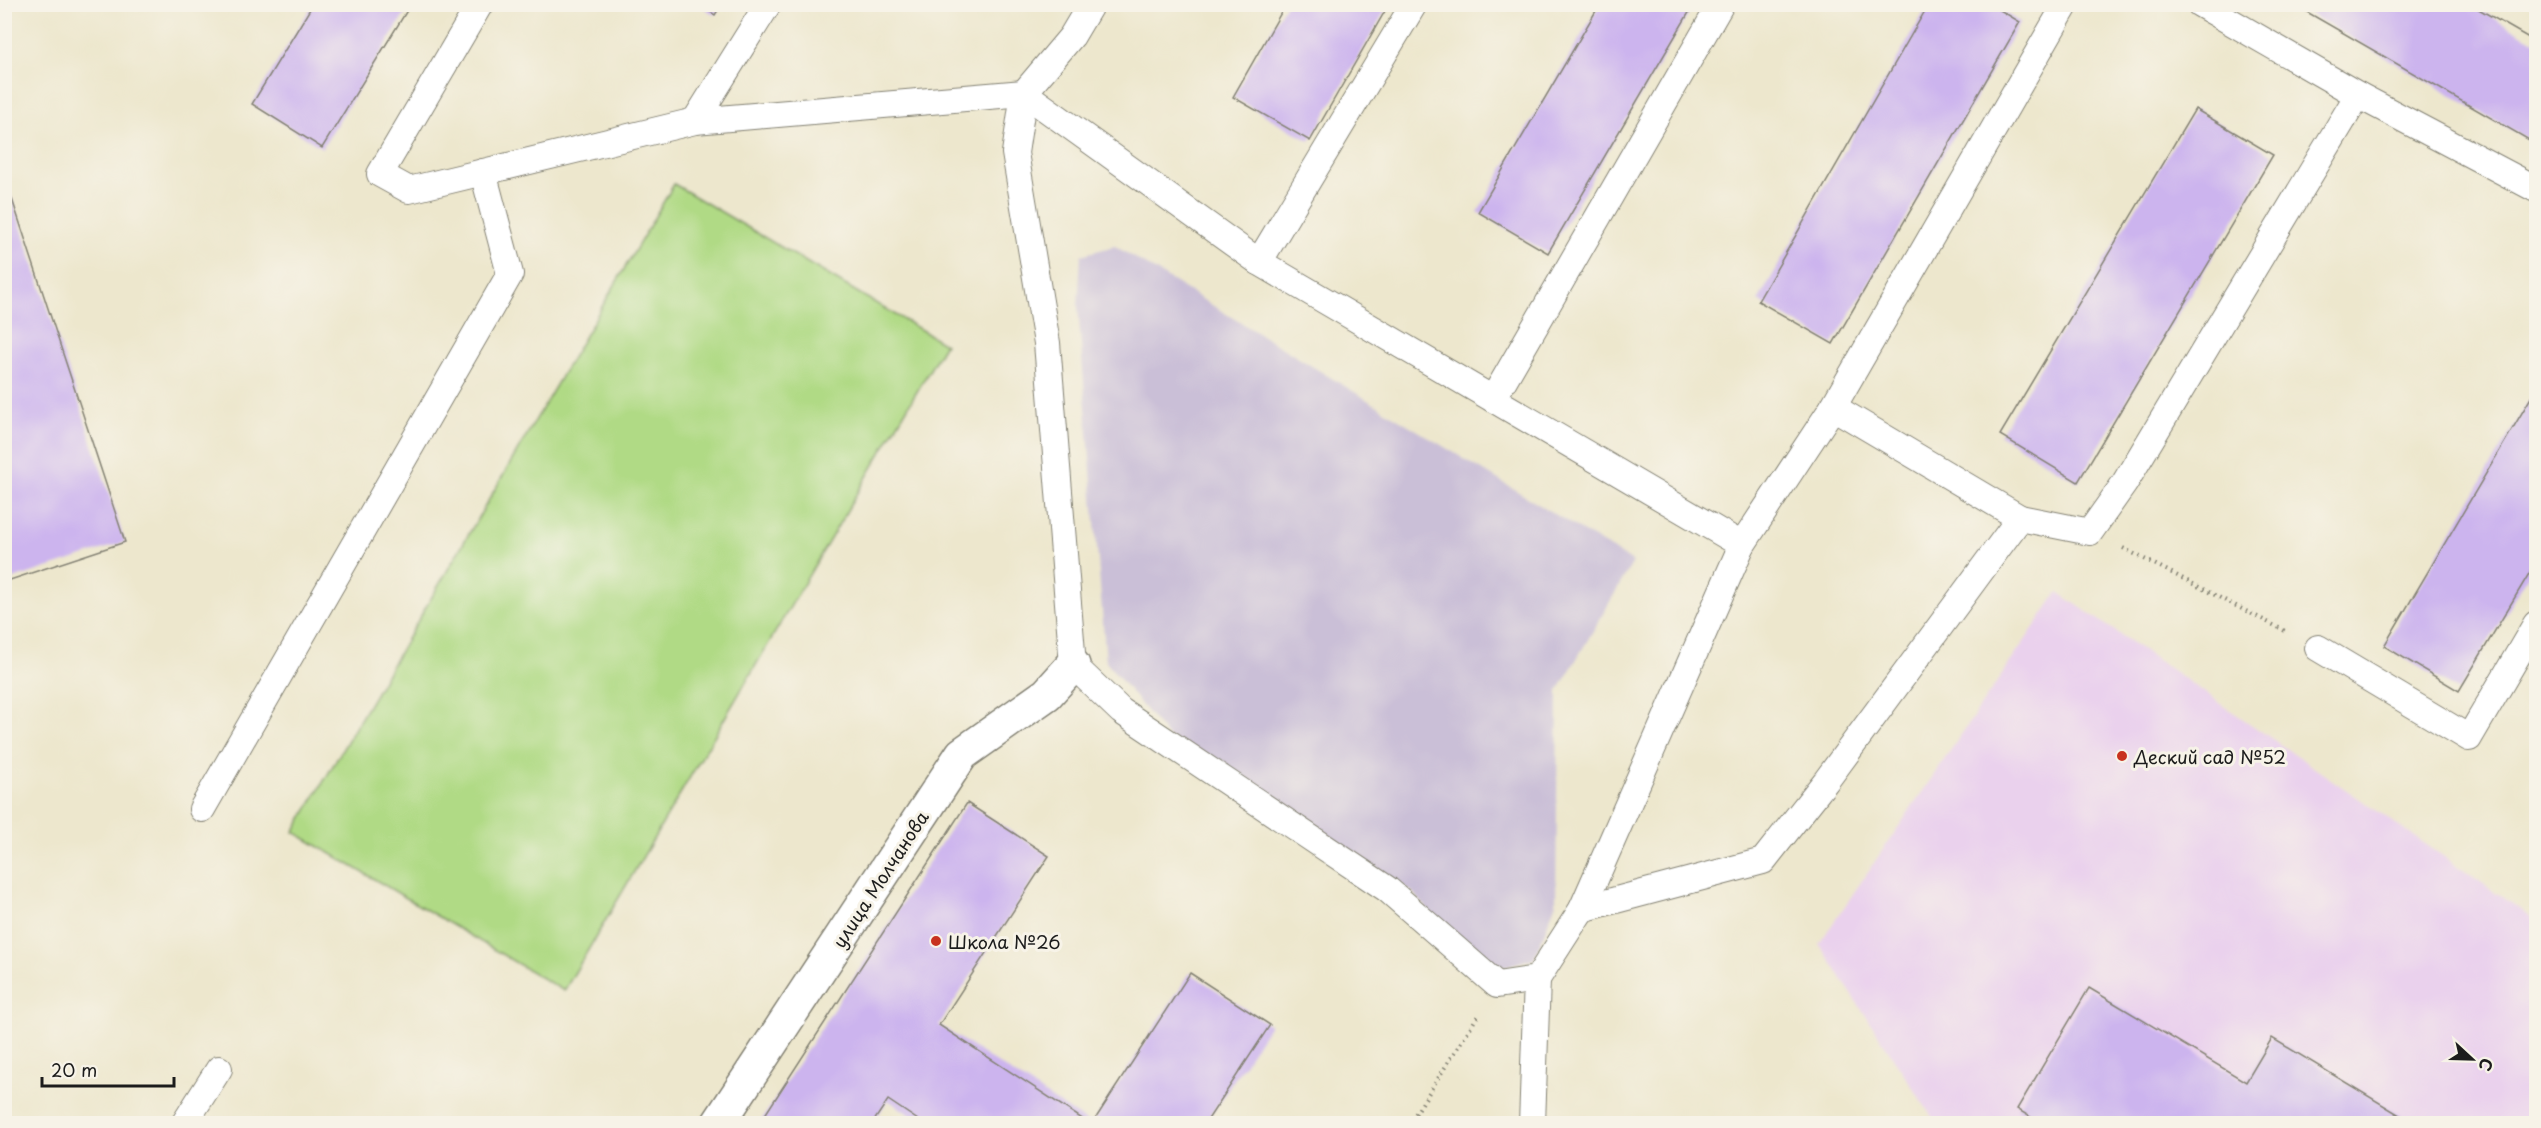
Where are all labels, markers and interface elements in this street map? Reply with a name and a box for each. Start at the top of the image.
place label: Деский сад №52 [2133,743,2286,770]
marker: Деский сад №52 [2115,749,2129,763]
street label: улица Молчанова [825,804,935,953]
place label: Школа №26 [948,928,1061,955]
marker: Школа №26 [929,934,943,948]
north arrow [2442,1029,2502,1089]
scale bar [42,1050,174,1088]
text: С [2473,1055,2500,1075]
text: 20 m [51,1056,97,1083]

